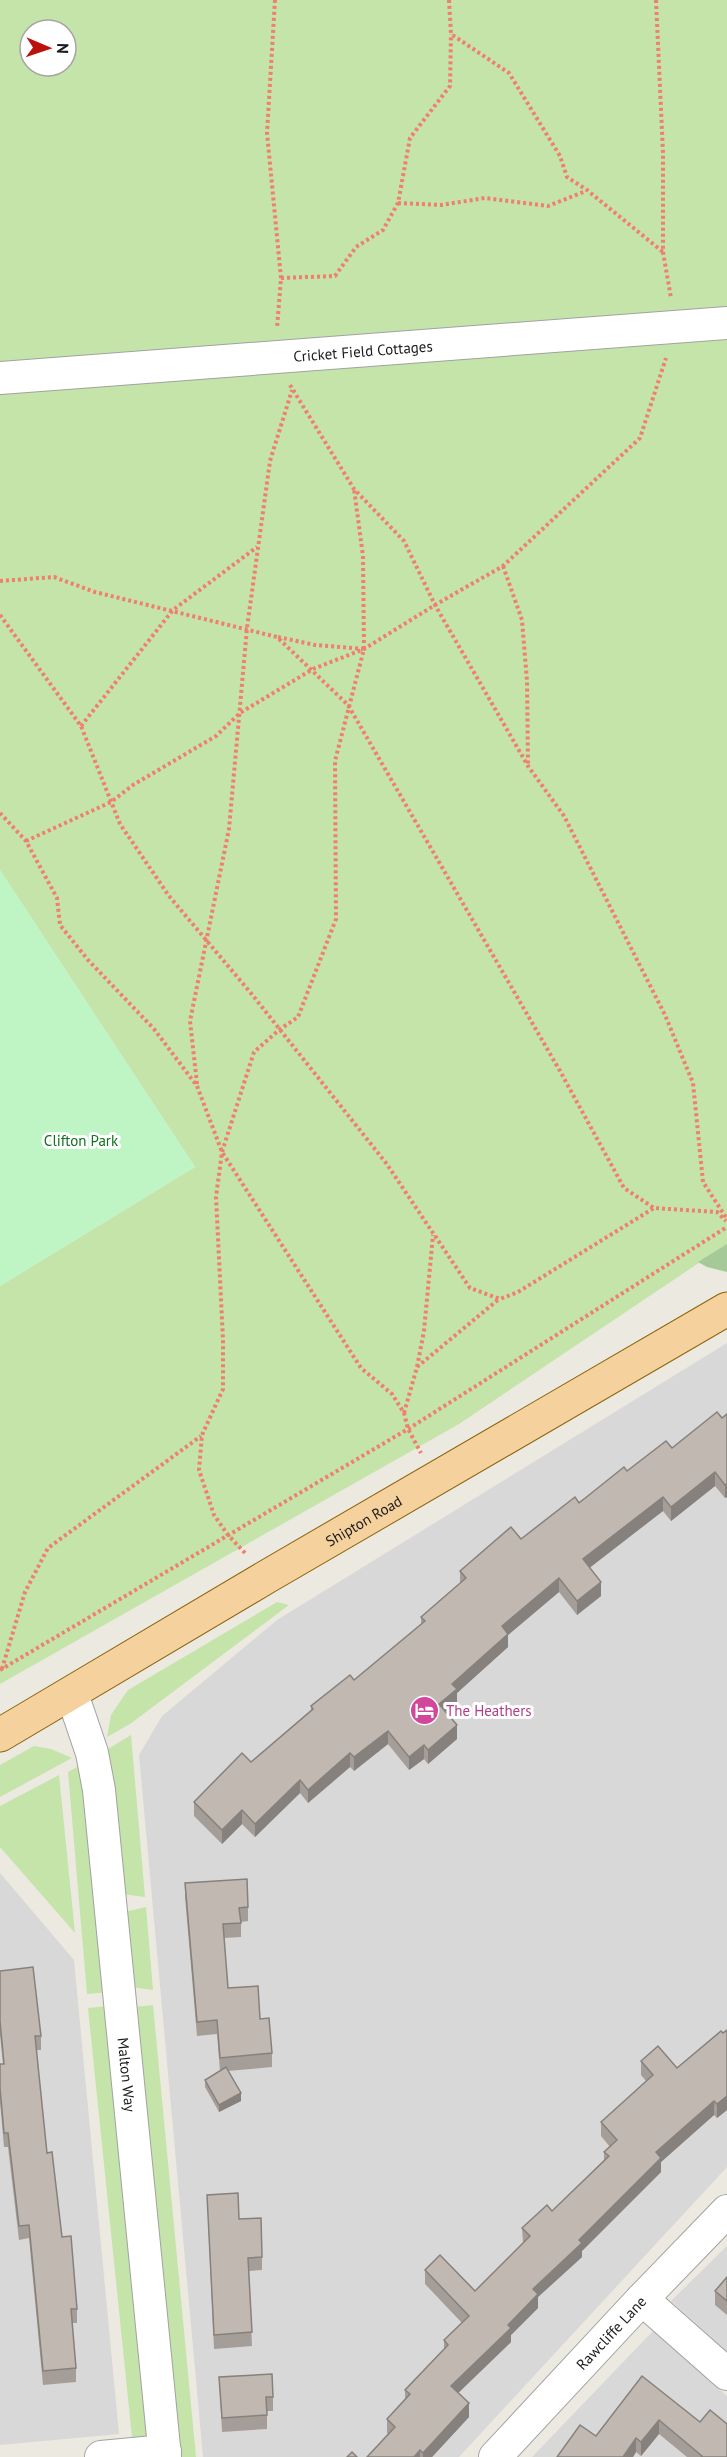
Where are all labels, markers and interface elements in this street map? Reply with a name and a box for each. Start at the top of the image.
north arrow [18,18,78,78]
text: N [53,43,73,54]
street label: Cricket Field Cottages [293,336,433,365]
park label: Clifton Park [44,1131,119,1150]
street label: Shipton Road [322,1491,405,1550]
hotel icon: The Heathers [409,1694,441,1726]
place label: The Heathers [446,1701,532,1720]
street label: Malton Way [114,2036,140,2113]
street label: Rawcliffe Lane [572,2292,650,2373]

